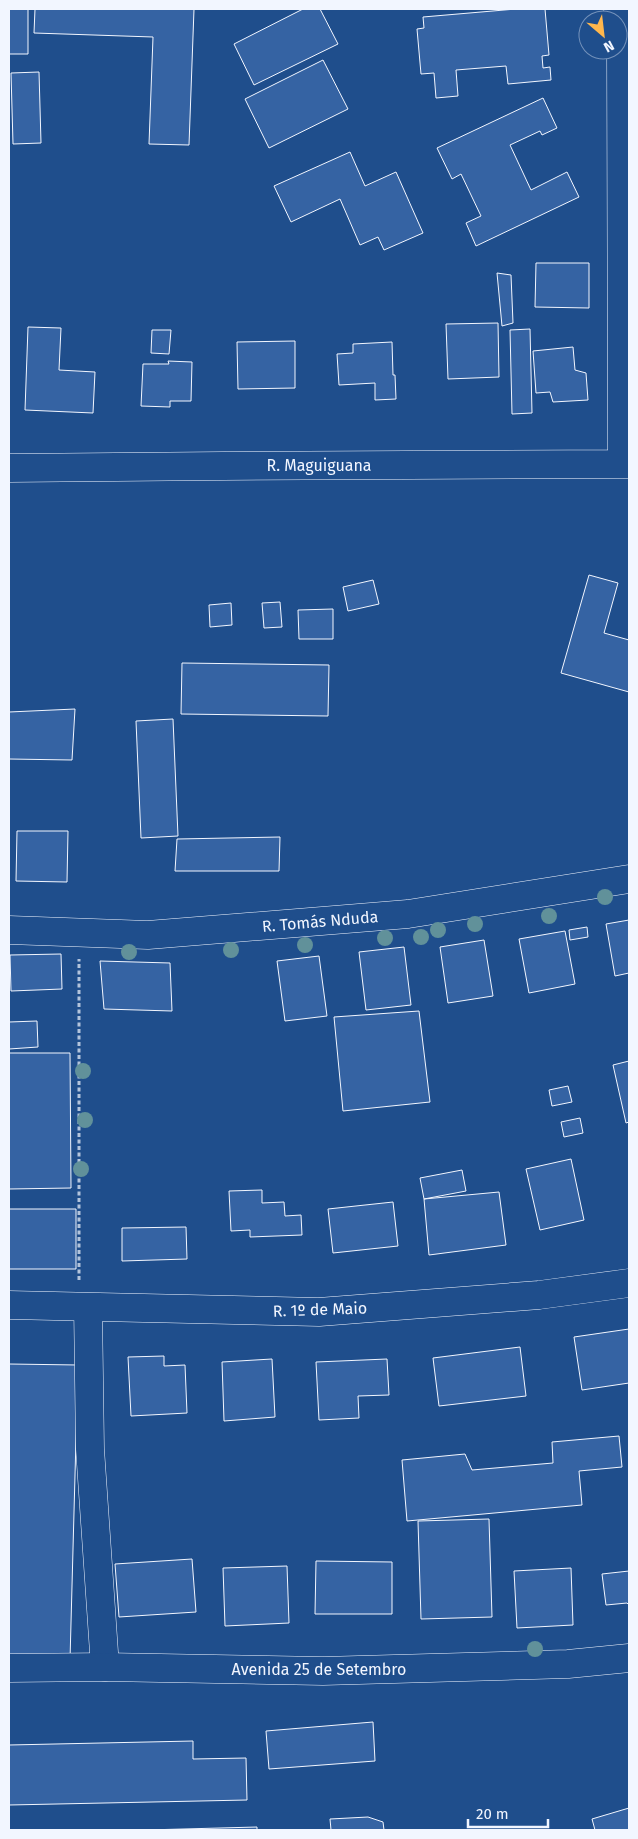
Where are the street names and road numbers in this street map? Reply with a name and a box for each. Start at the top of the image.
street label: R. Maguiguana [267,456,372,475]
street label: R. Tomás Nduda [261,907,379,936]
street label: R. 1º de Maio [272,1298,368,1321]
street label: Avenida 25 de Setembro [232,1660,406,1679]

